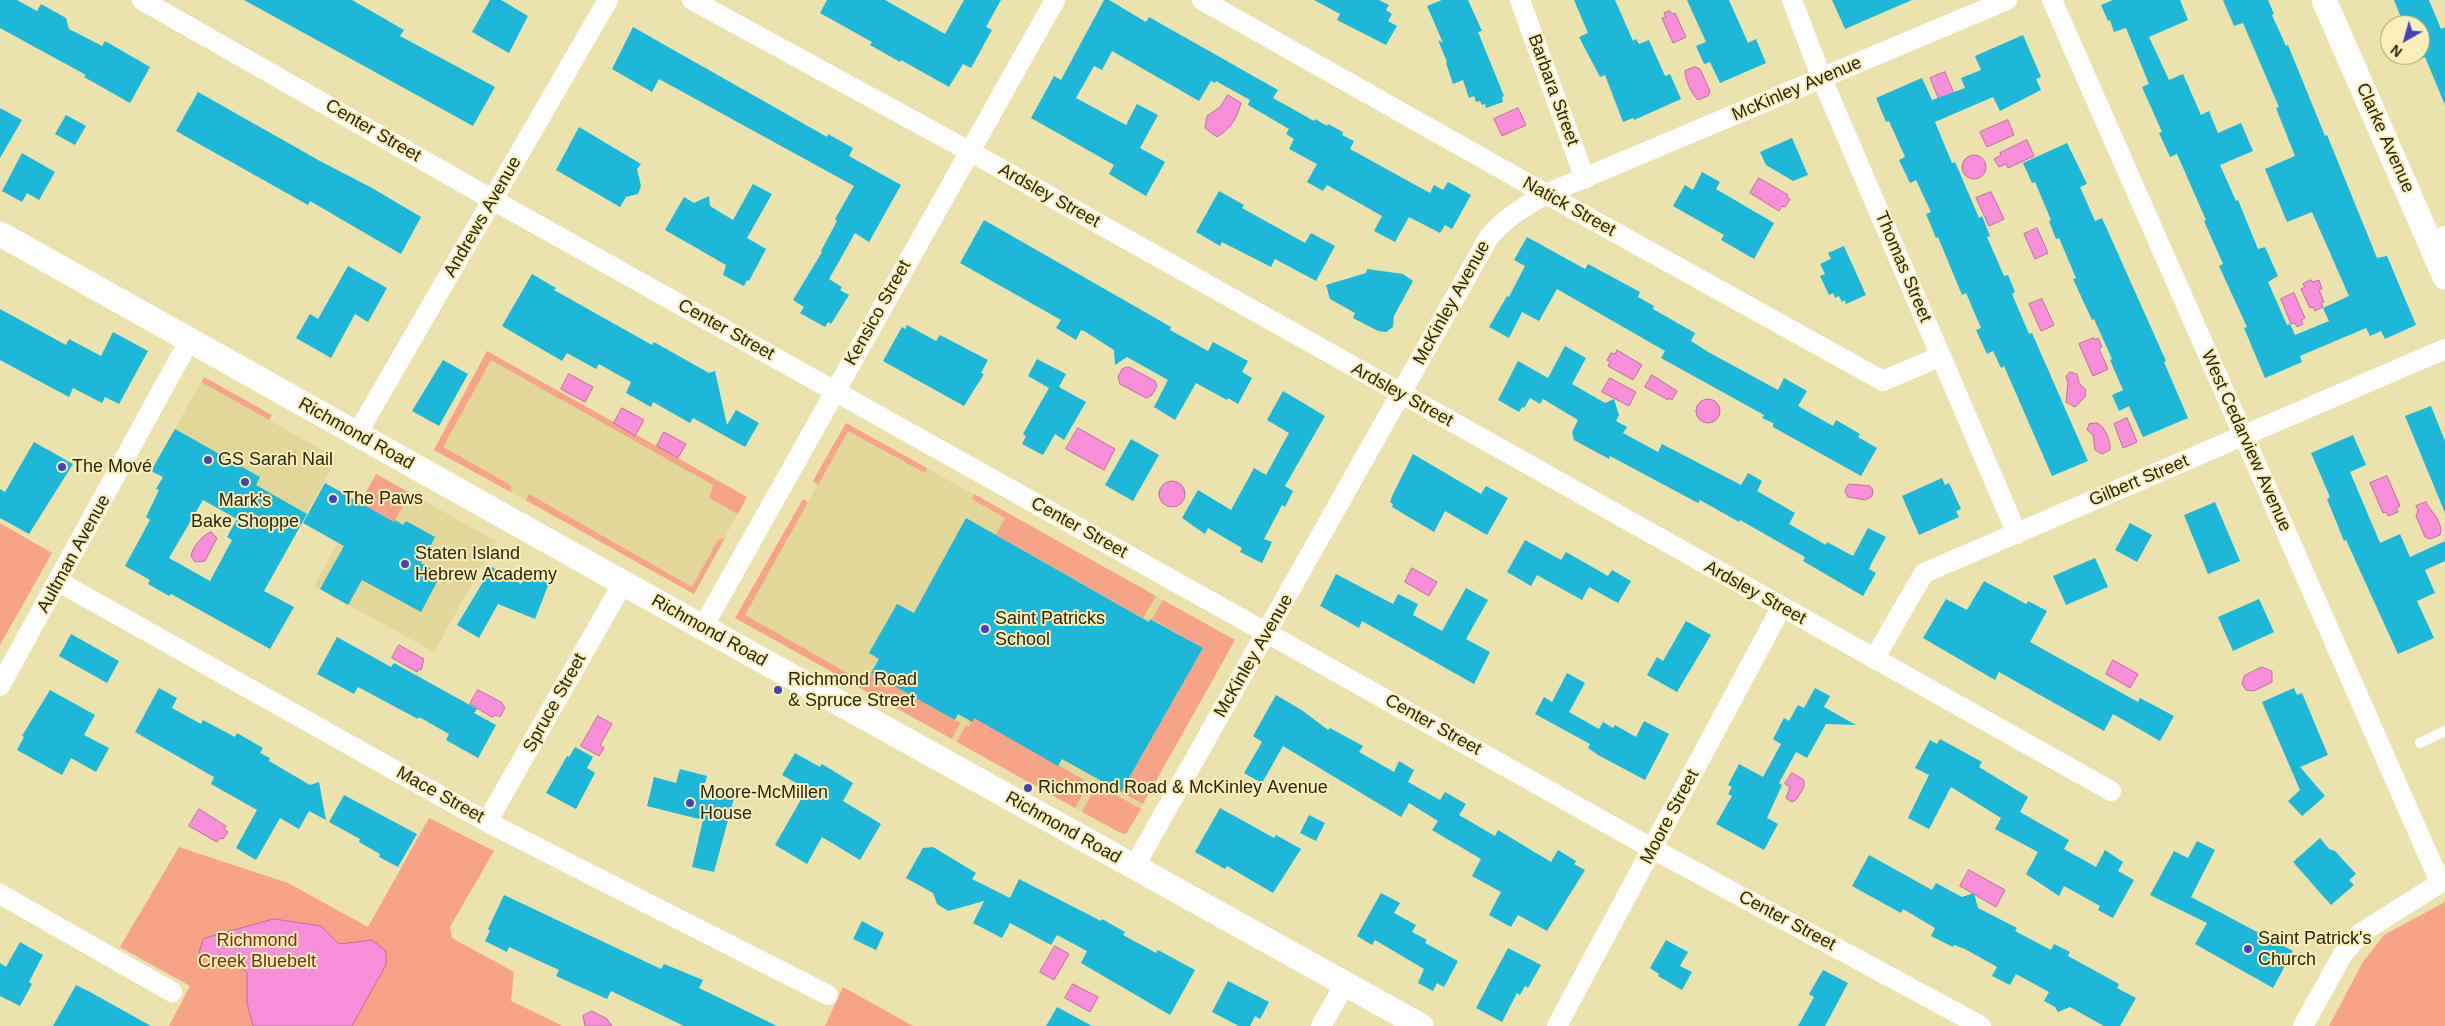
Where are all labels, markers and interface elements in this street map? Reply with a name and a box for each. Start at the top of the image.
north arrow [2380,15,2430,65]
street label: Barbara Street [1523,31,1583,149]
text: N [2387,42,2405,60]
street label: McKinley Avenue [1729,52,1865,126]
street label: Clarke Avenue [2351,80,2419,196]
street label: Center Street [321,95,425,167]
street label: Andrews Avenue [440,153,526,281]
street label: Ardsley Street [994,159,1104,233]
street label: Natick Street [1519,173,1619,241]
street label: Thomas Street [1870,208,1936,326]
street label: McKinley Avenue [1409,237,1495,369]
street label: Kensico Street [840,257,916,369]
street label: Center Street [674,295,778,365]
street label: West Cedarview Avenue [2196,347,2296,535]
street label: Ardsley Street [1347,358,1457,432]
street label: Richmond Road [294,393,418,475]
place label: GS Sarah Nail [218,449,333,471]
street label: Gilbert Street [2086,450,2192,512]
marker: GS Sarah Nail [202,454,214,466]
place label: The Mové [72,456,152,478]
marker: The Mové [56,461,68,473]
marker: Mark's Bake Shoppe [239,476,251,488]
place label: The Paws [343,488,423,510]
place label: Mark's Bake Shoppe [191,490,299,532]
street label: Aultman Avenue [33,491,115,617]
marker: The Paws [327,493,339,505]
street label: Center Street [1027,493,1131,563]
place label: Staten Island Hebrew Academy [415,543,557,586]
street label: Ardsley Street [1700,556,1810,630]
marker: Staten Island Hebrew Academy [399,558,411,570]
street label: Richmond Road [647,590,771,672]
street label: McKinley Avenue [1210,591,1298,721]
place label: Saint Patricks School [995,608,1105,650]
marker: Saint Patricks School [979,623,991,635]
street label: Spruce Street [519,650,591,756]
place label: Richmond Road & Spruce Street [788,669,917,712]
marker: Richmond Road & Spruce Street [772,684,784,696]
street label: Center Street [1381,690,1485,760]
street label: Mace Street [392,762,488,828]
street label: Moore Street [1636,766,1704,868]
place label: Richmond Road & McKinley Avenue [1038,777,1328,799]
place label: Moore-McMillen House [700,782,828,824]
marker: Richmond Road & McKinley Avenue [1022,782,1034,794]
street label: Richmond Road [1001,787,1125,869]
marker: Moore-McMillen House [684,797,696,809]
street label: Center Street [1735,886,1839,956]
place label: Saint Patrick's Church [2258,928,2371,971]
park label: Richmond Creek Bluebelt [198,930,316,972]
marker: Saint Patrick's Church [2242,943,2254,955]

